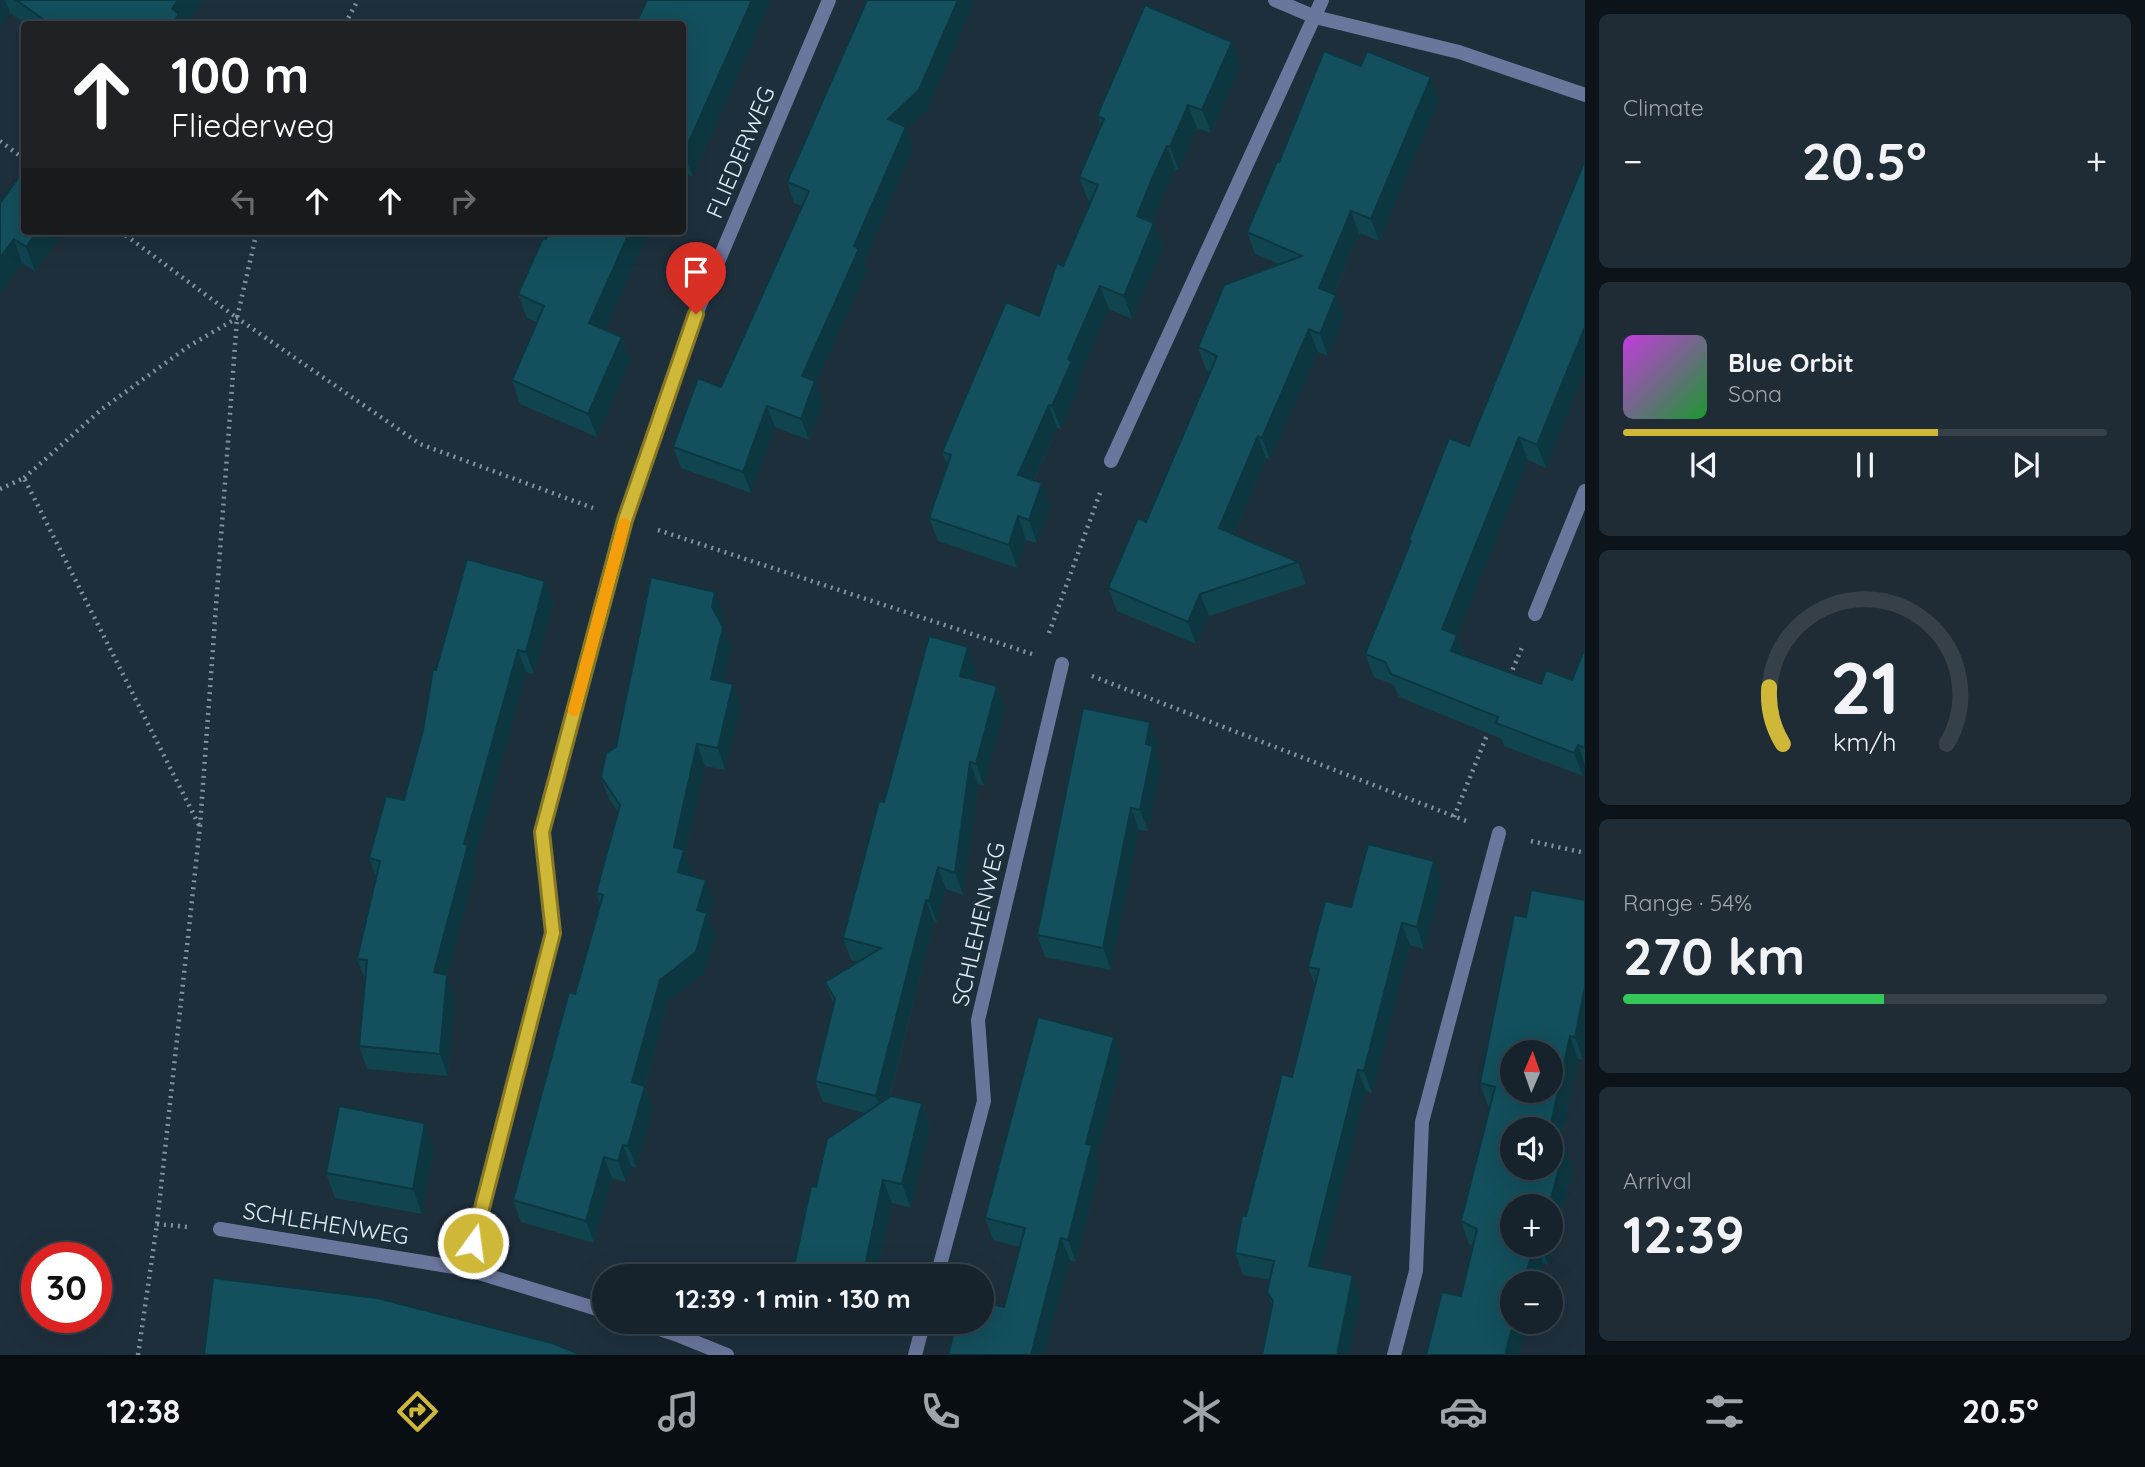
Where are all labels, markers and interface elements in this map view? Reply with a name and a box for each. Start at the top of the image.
text: 100 m [171,44,309,105]
icon: ahead [56,49,147,140]
street label: FLIEDERWEG [699,82,781,222]
text: Climate [1623,93,1704,122]
text: Fliederweg [171,105,335,145]
text: 20.5° [1802,128,1927,193]
text: − [1623,137,1643,185]
text: + [2086,137,2107,185]
icon: left [225,182,263,220]
icon: ahead [298,182,336,220]
icon: ahead [371,182,409,220]
icon: right [444,182,482,220]
pin [666,242,726,314]
icon: arrive [677,253,715,291]
text: Blue Orbit [1728,346,1854,379]
text: Sona [1728,379,1782,408]
icon: previous [1685,446,1723,484]
icon: pause [1846,446,1884,484]
icon: next [2007,446,2045,484]
text: 21 [1830,641,1900,732]
text: km/h [1833,725,1897,756]
street label: SCHLEHENWEG [945,839,1011,1009]
text: Range · 54% [1623,888,1752,917]
text: 270 km [1623,923,1805,988]
north arrow [1500,1040,1563,1102]
map controls [1500,1040,1563,1334]
button: sound [1500,1117,1563,1180]
text: Arrival [1623,1166,1692,1195]
button: + [1500,1194,1563,1257]
street label: SCHLEHENWEG [241,1196,411,1250]
text: 12:39 [1623,1201,1744,1266]
position arrow [436,1206,510,1280]
speed limit sign: 30 [21,1242,112,1333]
button: − [1500,1271,1563,1334]
text: 12:39 · 1 min · 130 m [675,1282,911,1315]
icon: directions [393,1387,442,1436]
icon: music [654,1387,703,1436]
icon: phone [916,1387,965,1436]
icon: climate [1177,1387,1226,1436]
icon: car [1439,1387,1488,1436]
icon: filters [1700,1387,1749,1436]
text: 12:38 [106,1391,180,1431]
text: 20.5° [1962,1391,2039,1431]

